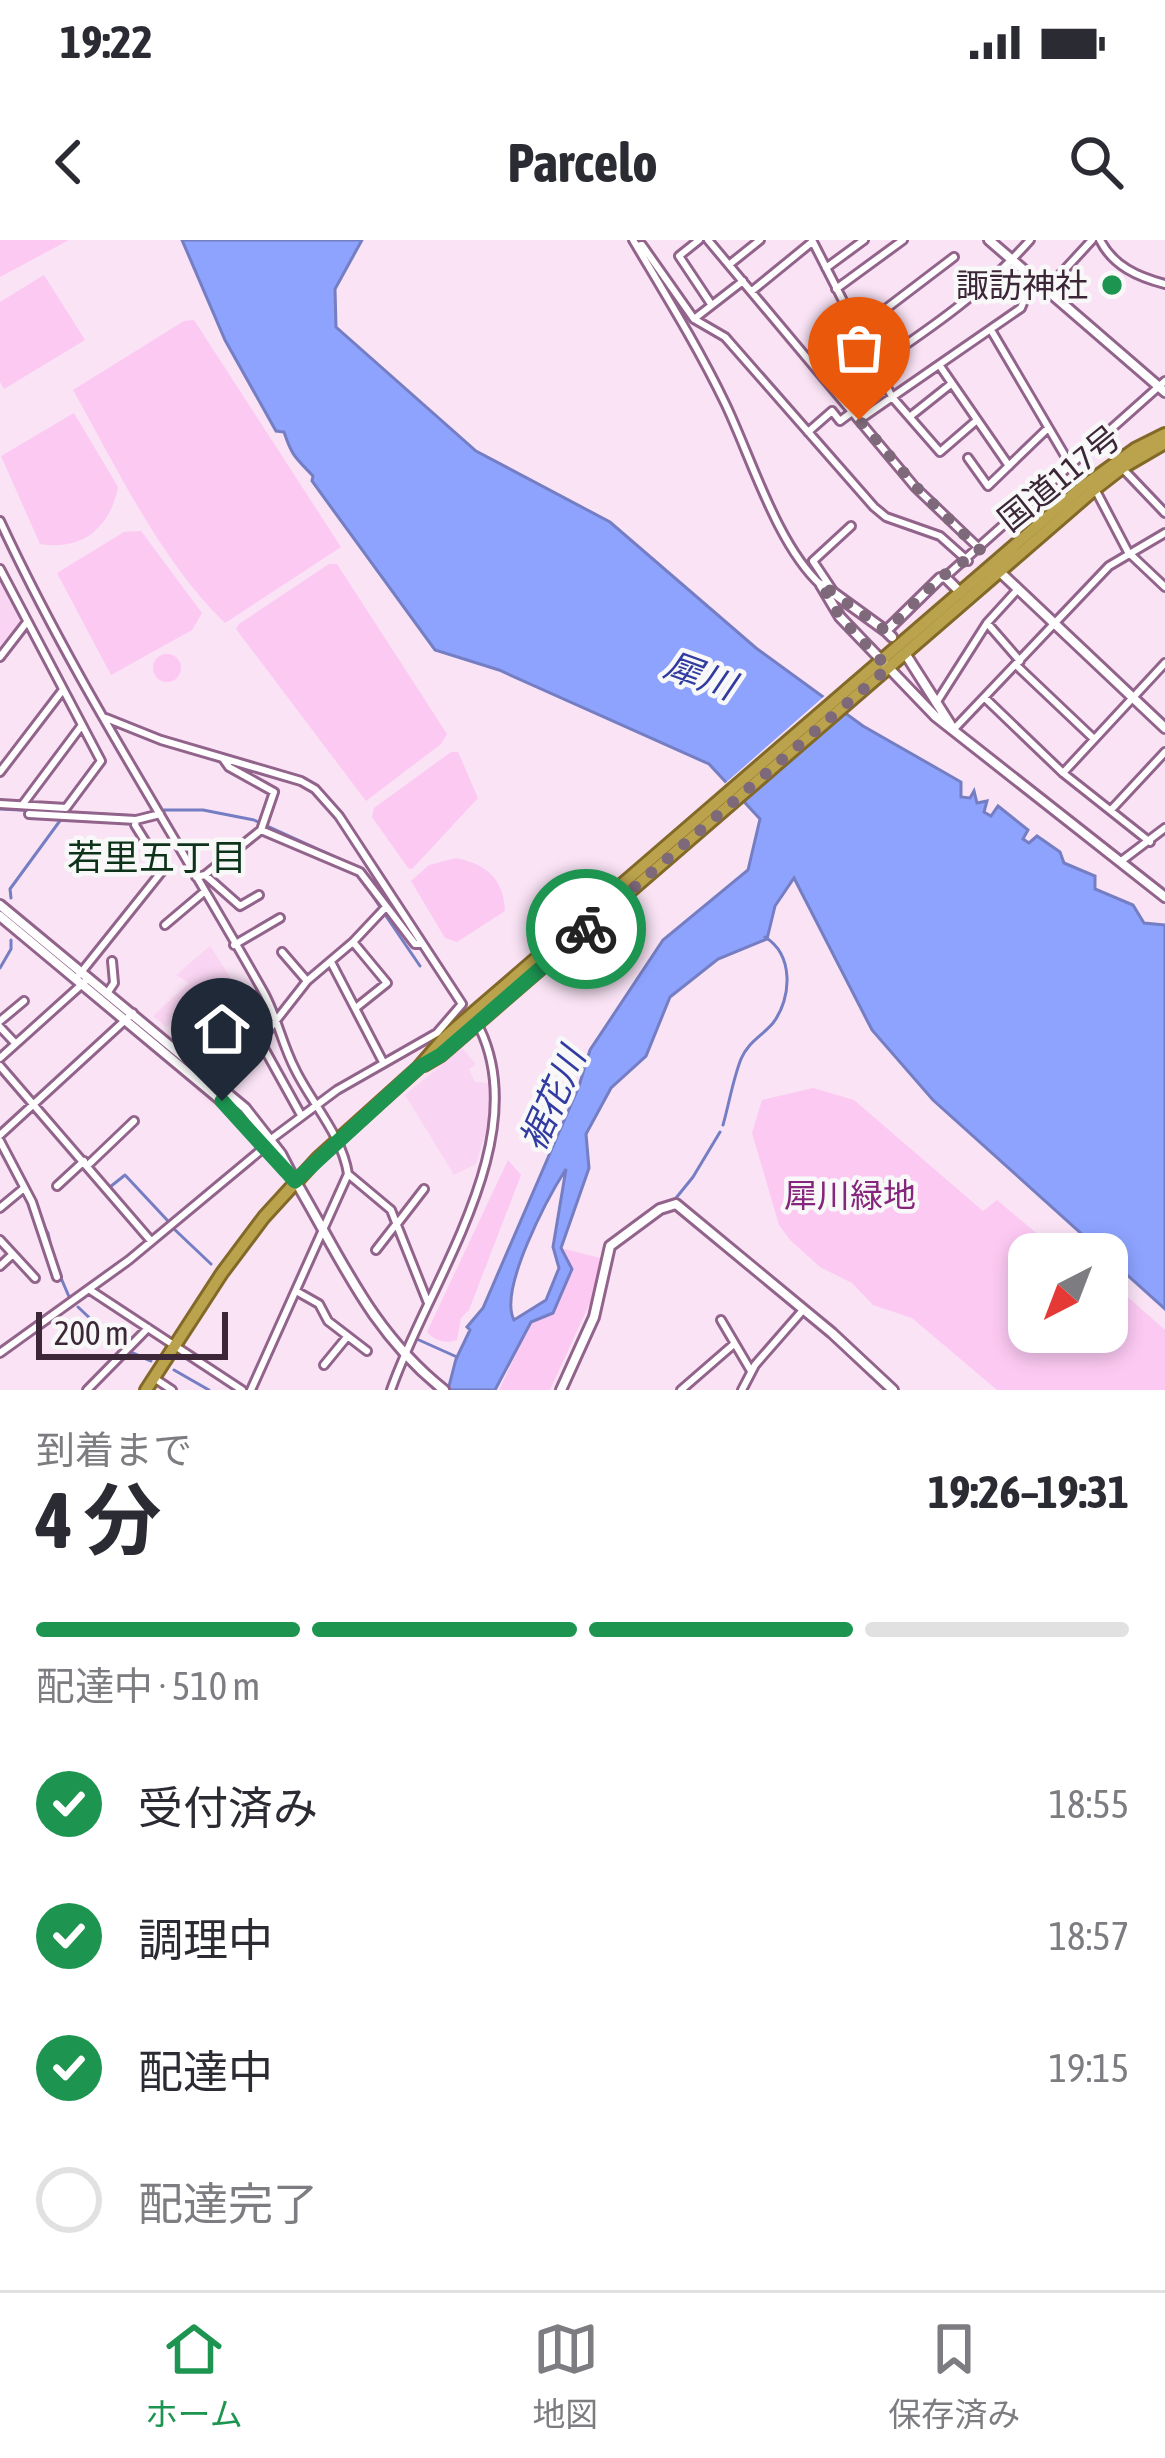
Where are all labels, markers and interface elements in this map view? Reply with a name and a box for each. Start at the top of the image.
text: 19:22 [60,16,153,68]
icon: back [36,129,102,195]
icon: search [1063,129,1129,195]
text: Parcelo [507,132,658,193]
place label: 諏訪神社 [956,266,1088,304]
marker: 諏訪神社 [1099,272,1125,298]
pin [808,297,910,420]
icon: bag [826,315,892,381]
street label: 国道117号 [990,417,1128,539]
water label: 犀川 [659,643,745,708]
district label: 若里五丁目 [67,836,247,878]
courier [526,869,646,989]
icon: bike [553,896,619,962]
pin [171,978,273,1101]
icon: home [189,996,255,1062]
water label: 裾花川 [511,1037,595,1157]
park label: 犀川緑地 [784,1176,916,1214]
north arrow [1008,1233,1128,1353]
map controls [1008,1233,1128,1353]
scale bar [36,1306,228,1359]
text: 200 m [54,1314,129,1352]
text: 到着まで [36,1428,192,1472]
text: 19:26–19:31 [928,1466,1129,1518]
text: 4 分 [36,1475,161,1565]
text: 配達中 · 510 m [36,1664,260,1708]
icon: check [36,1771,102,1837]
text: 受付済み [138,1782,318,1834]
text: 18:55 [1049,1782,1129,1826]
icon: check [36,1903,102,1969]
text: 調理中 [138,1914,273,1966]
text: 18:57 [1049,1914,1129,1958]
icon: check [36,2035,102,2101]
text: 配達中 [138,2046,273,2098]
text: 19:15 [1049,2046,1129,2090]
text: 配達完了 [138,2178,318,2230]
tab: ホーム [145,2316,243,2436]
tab: 地図 [533,2316,599,2436]
tab: 保存済み [888,2316,1020,2436]

